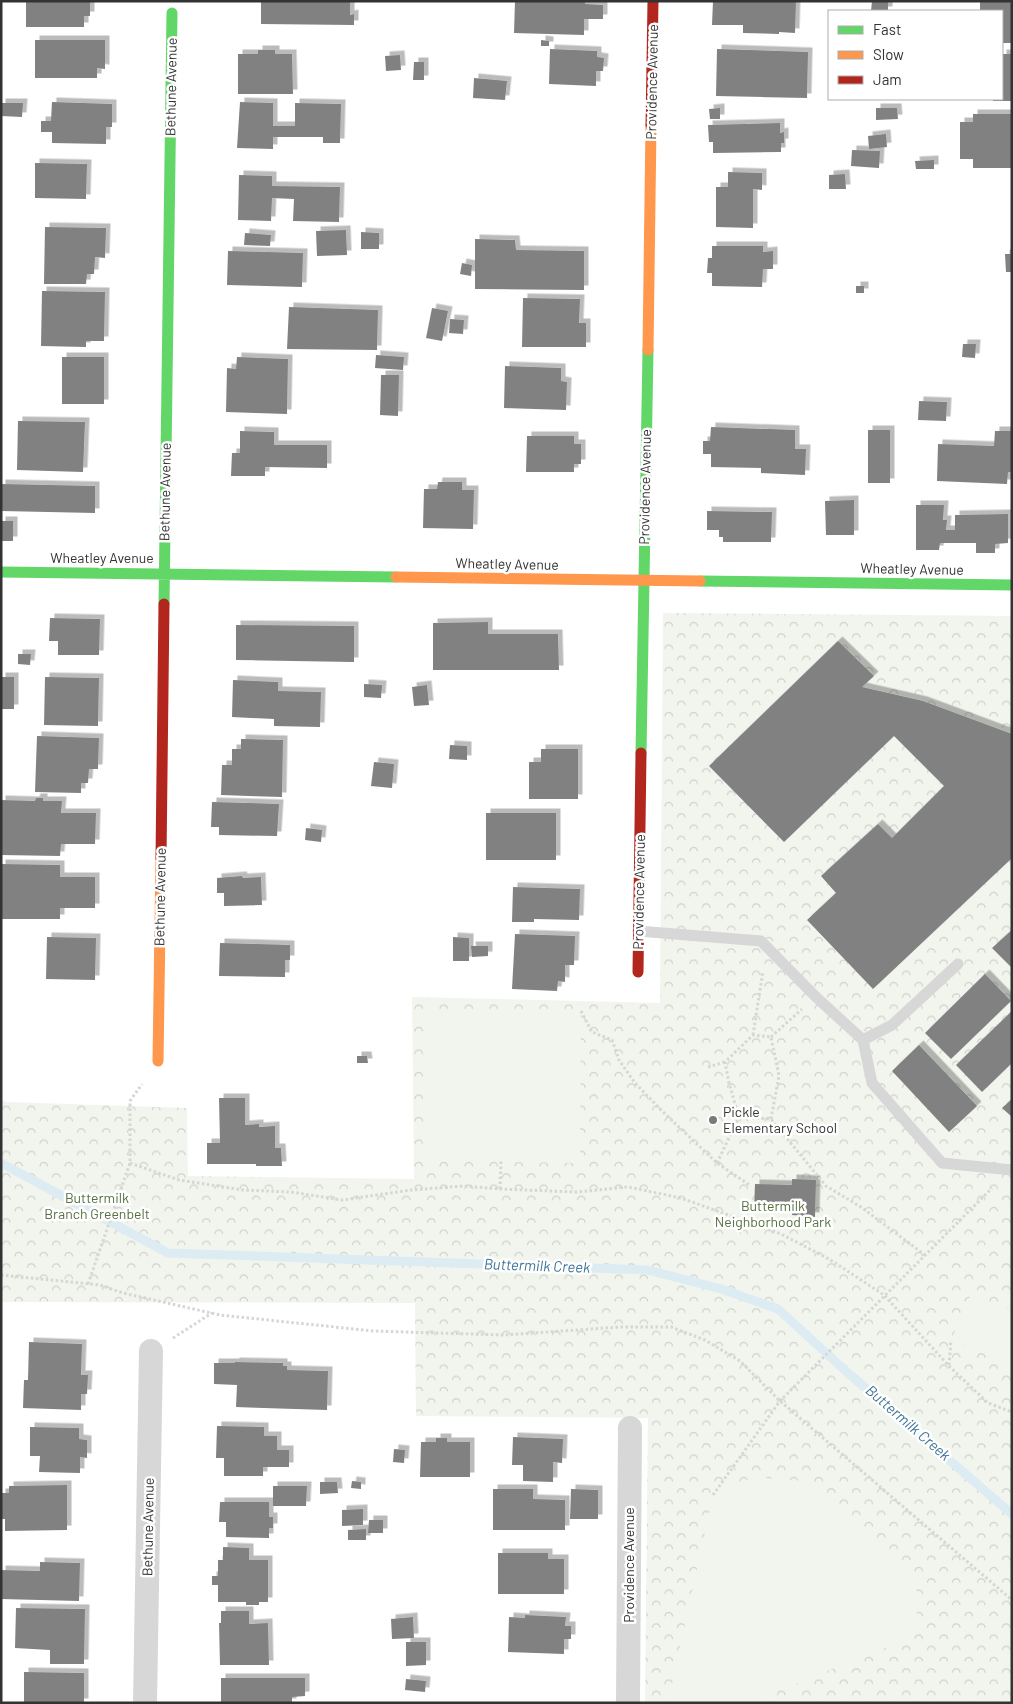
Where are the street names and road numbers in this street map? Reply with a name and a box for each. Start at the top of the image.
street label: Providence Avenue [642,24,661,140]
street label: Bethune Avenue [161,38,180,136]
street label: Providence Avenue [635,429,654,545]
street label: Bethune Avenue [155,443,174,541]
street label: Wheatley Avenue [50,549,154,566]
street label: Wheatley Avenue [455,554,559,573]
street label: Wheatley Avenue [860,559,964,578]
street label: Providence Avenue [629,834,648,950]
street label: Bethune Avenue [150,848,169,946]
street label: Bethune Avenue [138,1478,157,1576]
street label: Providence Avenue [620,1507,637,1623]

